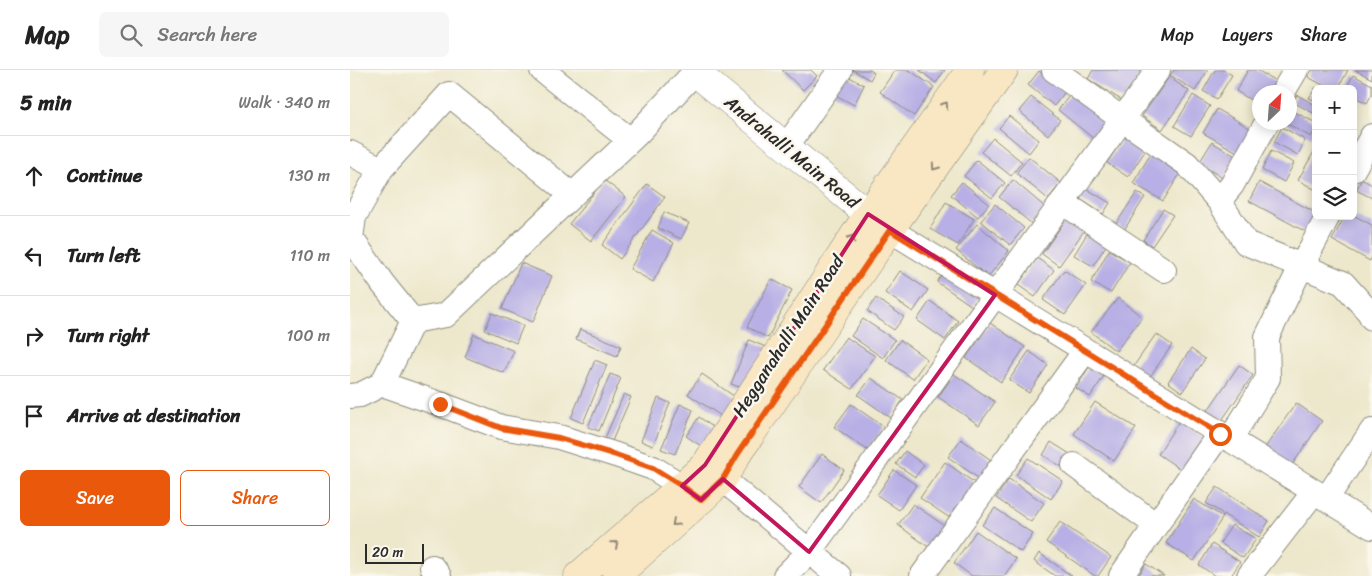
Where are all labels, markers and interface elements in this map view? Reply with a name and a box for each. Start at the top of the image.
search box [99,12,449,57]
text: Map [25,14,69,56]
text: Search here [157,18,257,51]
text: Map [1161,19,1194,51]
text: Layers [1222,19,1273,51]
text: Share [1301,19,1347,51]
icon: search [117,21,145,49]
text: 5 min [20,84,72,122]
north arrow [1252,85,1297,130]
map controls [1312,85,1357,220]
button: + [1312,85,1357,130]
street label: Andrahalli Main Road [716,86,868,218]
text: Walk · 340 m [239,88,330,117]
one-way arrow [939,101,948,111]
button: − [1312,130,1357,175]
text: Continue [67,159,143,192]
text: 130 m [288,161,330,190]
one-way arrow [932,161,941,171]
icon: ahead [20,162,48,190]
button: layers [1312,175,1357,220]
one-way arrow [846,234,855,244]
text: Turn left [67,239,140,272]
text: 110 m [290,241,330,270]
icon: left [20,242,48,270]
street label: Hegganahalli Main Road [723,247,853,424]
text: Turn right [67,319,149,352]
text: 100 m [286,321,330,350]
icon: right [20,322,48,350]
route end [429,393,452,416]
text: Arrive at destination [67,399,240,432]
icon: arrive [20,402,48,430]
route start [1209,423,1232,446]
button: Save [20,470,170,526]
button: Share [180,470,330,526]
one-way arrow [672,517,681,526]
text: 20 m [372,540,403,565]
scale bar [365,541,424,564]
one-way arrow [609,541,618,550]

